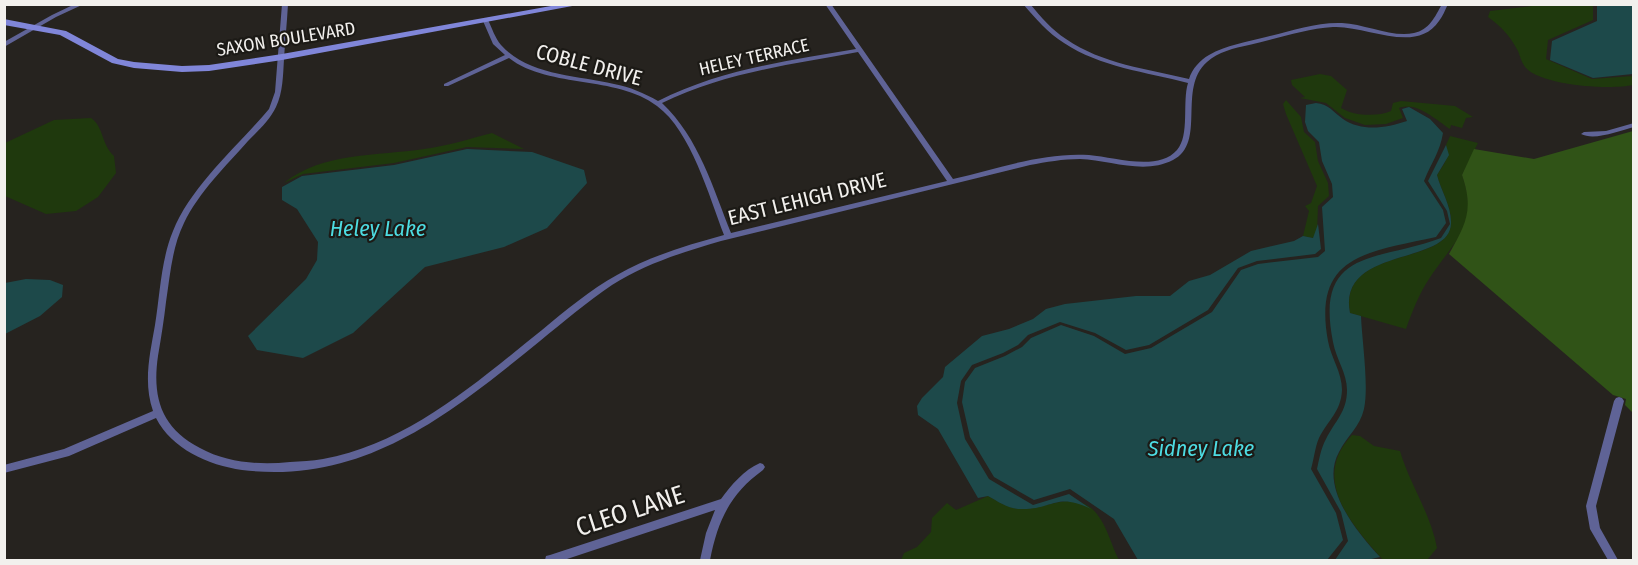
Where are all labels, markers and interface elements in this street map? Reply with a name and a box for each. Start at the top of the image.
street label: SAXON BOULEVARD [215,17,357,61]
street label: HELEY TERRACE [697,34,811,80]
street label: COBLE DRIVE [533,38,645,92]
street label: EAST LEHIGH DRIVE [725,167,889,231]
water label: Heley Lake [330,215,426,242]
water label: Sidney Lake [1147,435,1254,462]
street label: CLEO LANE [572,479,688,543]

